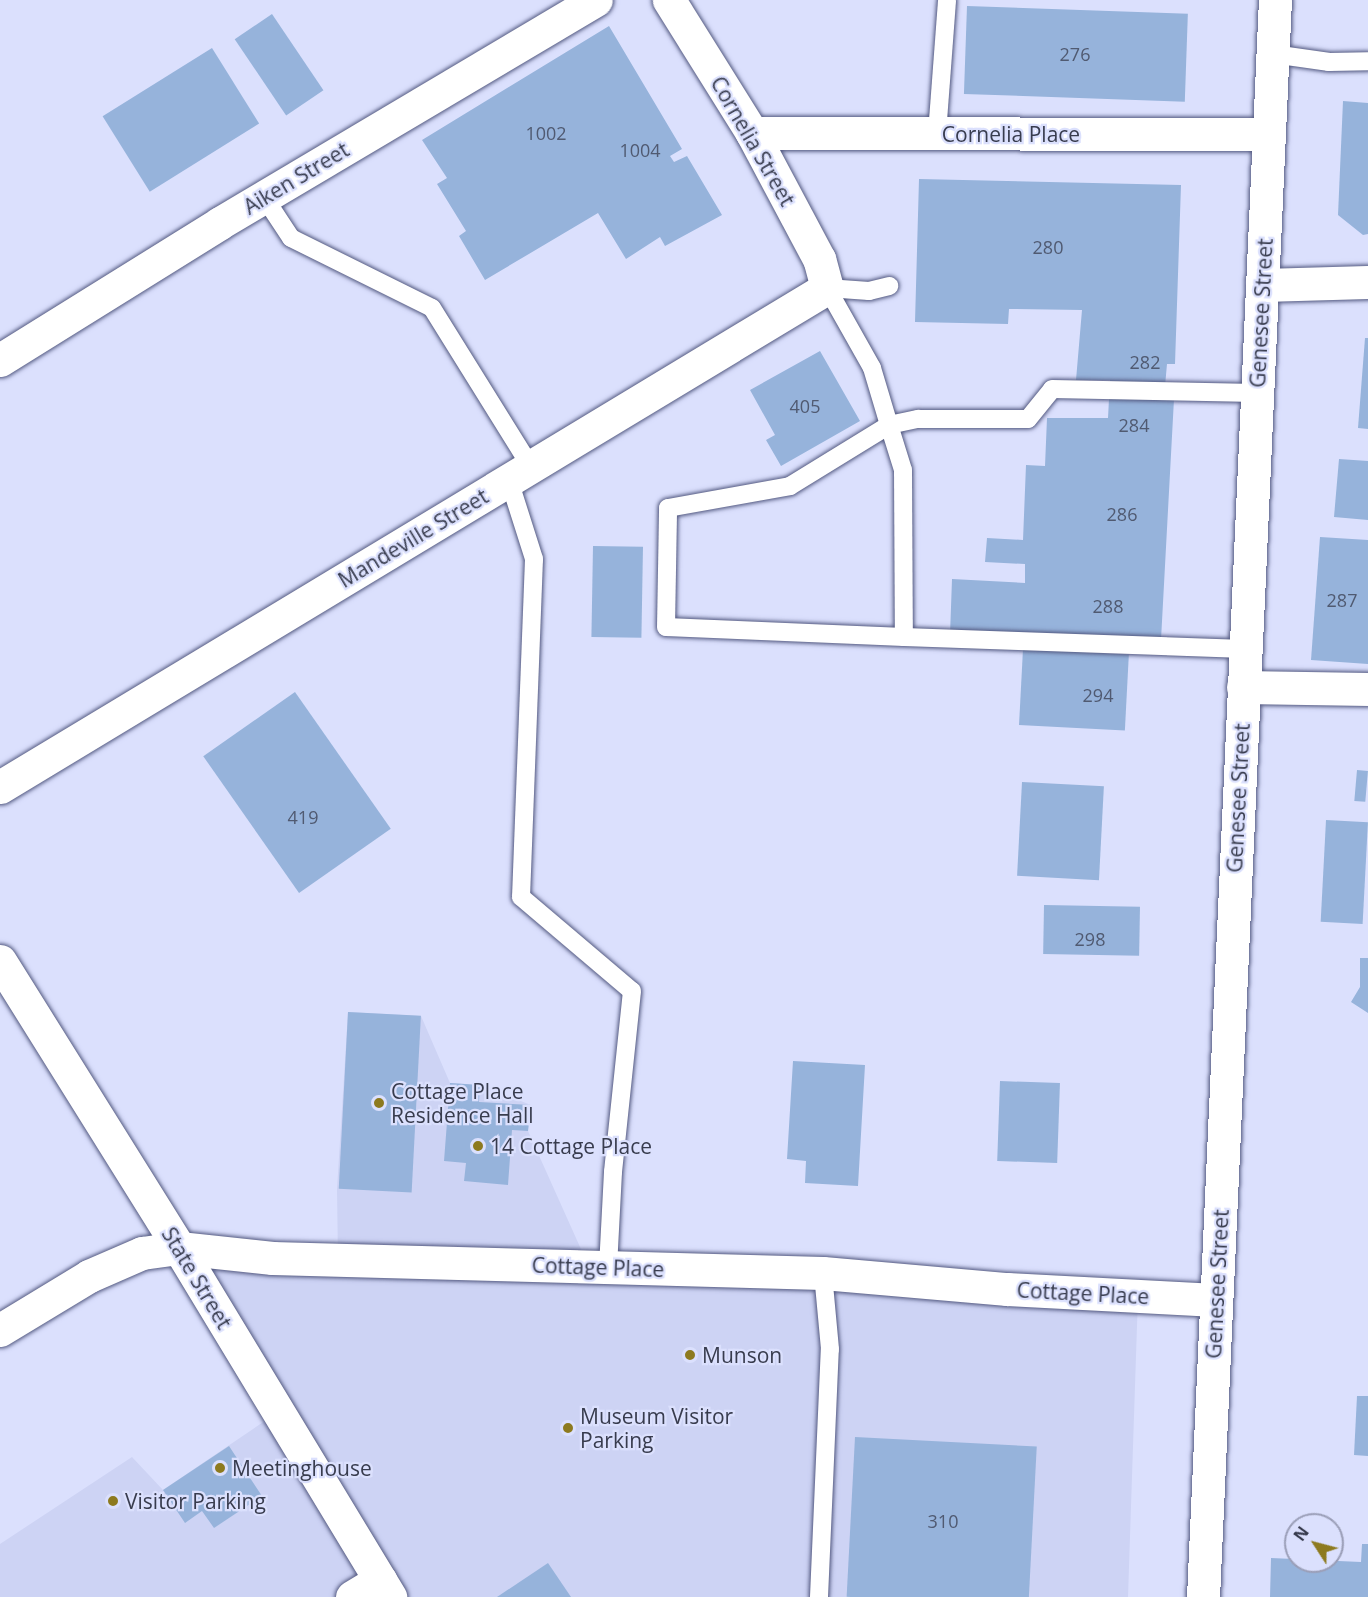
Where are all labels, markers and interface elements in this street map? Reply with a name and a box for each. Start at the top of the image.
house number: 276 [1060,43,1090,65]
street label: Cornelia Street [706,72,800,210]
street label: Cornelia Place [942,121,1080,147]
house number: 1002 [525,122,567,144]
street label: Aiken Street [239,137,353,219]
house number: 1004 [619,139,661,161]
house number: 280 [1033,236,1063,258]
street label: Genesee Street [1245,238,1277,388]
house number: 282 [1130,351,1160,373]
house number: 405 [790,395,820,417]
house number: 284 [1119,414,1149,436]
street label: Mandeville Street [333,483,493,593]
house number: 286 [1107,503,1137,525]
house number: 287 [1327,589,1357,611]
house number: 288 [1093,595,1123,617]
house number: 294 [1083,684,1113,706]
street label: Genesee Street [1222,723,1254,873]
house number: 419 [288,806,318,828]
house number: 298 [1075,928,1105,950]
place label: Cottage Place Residence Hall [391,1078,534,1128]
marker: Cottage Place Residence Hall [372,1096,386,1110]
place label: 14 Cottage Place [490,1133,652,1159]
marker: 14 Cottage Place [471,1139,485,1153]
street label: Genesee Street [1201,1209,1233,1359]
street label: State Street [157,1223,237,1333]
street label: Cottage Place [531,1252,665,1282]
street label: Cottage Place [1016,1277,1150,1309]
place label: Munson [702,1342,782,1368]
marker: Munson [683,1348,697,1362]
place label: Museum Visitor Parking [580,1403,733,1453]
marker: Museum Visitor Parking [561,1421,575,1435]
place label: Meetinghouse [232,1455,372,1481]
marker: Meetinghouse [213,1461,227,1475]
place label: Visitor Parking [125,1488,266,1514]
marker: Visitor Parking [106,1494,120,1508]
house number: 310 [928,1510,958,1532]
north arrow [1284,1513,1344,1573]
text: N [1288,1522,1314,1545]

